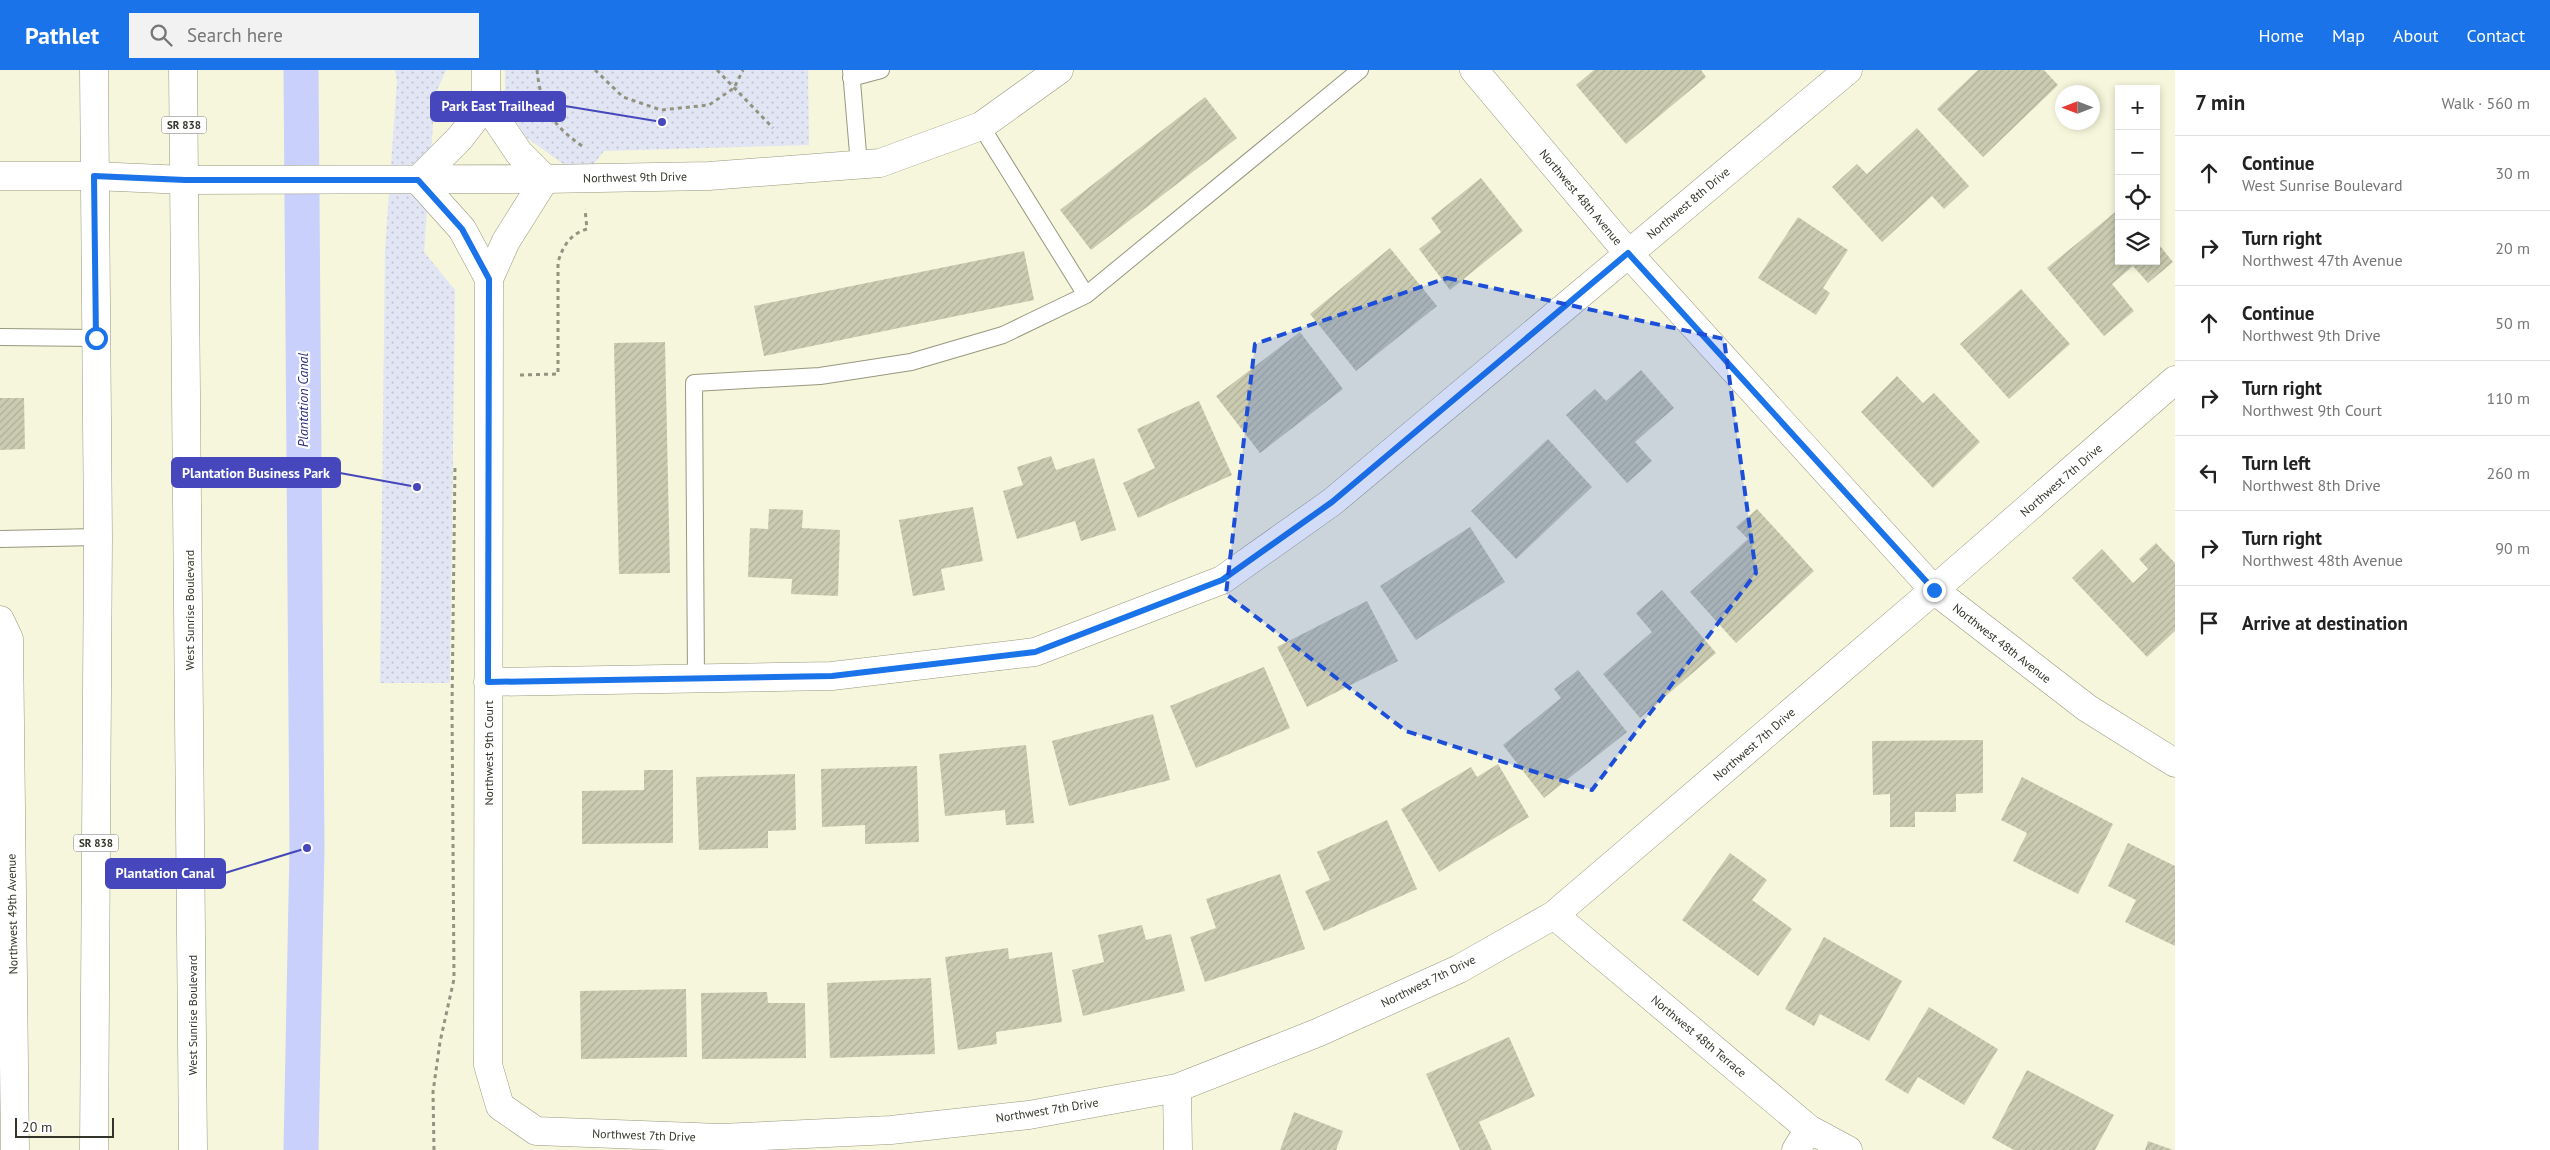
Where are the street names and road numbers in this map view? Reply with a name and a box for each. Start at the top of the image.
road number: SR 838 [162,116,206,134]
street label: Northwest 48th Avenue [1536,146,1626,248]
street label: Northwest 8th Drive [1643,164,1733,242]
street label: Northwest 9th Drive [583,169,687,185]
street label: Northwest 7th Drive [2017,440,2105,520]
street label: West Sunrise Boulevard [182,550,197,670]
street label: Northwest 48th Avenue [1950,600,2054,686]
street label: Northwest 9th Court [481,701,496,805]
street label: Northwest 7th Drive [1710,704,1798,784]
road number: SR 838 [74,834,118,851]
street label: Northwest 49th Avenue [3,854,21,974]
street label: Northwest 7th Drive [1378,952,1478,1010]
street label: West Sunrise Boulevard [185,955,200,1075]
street label: Northwest 48th Terrace [1648,992,1750,1080]
street label: Northwest 7th Drive [995,1094,1099,1126]
street label: Northwest 7th Drive [592,1126,696,1144]

